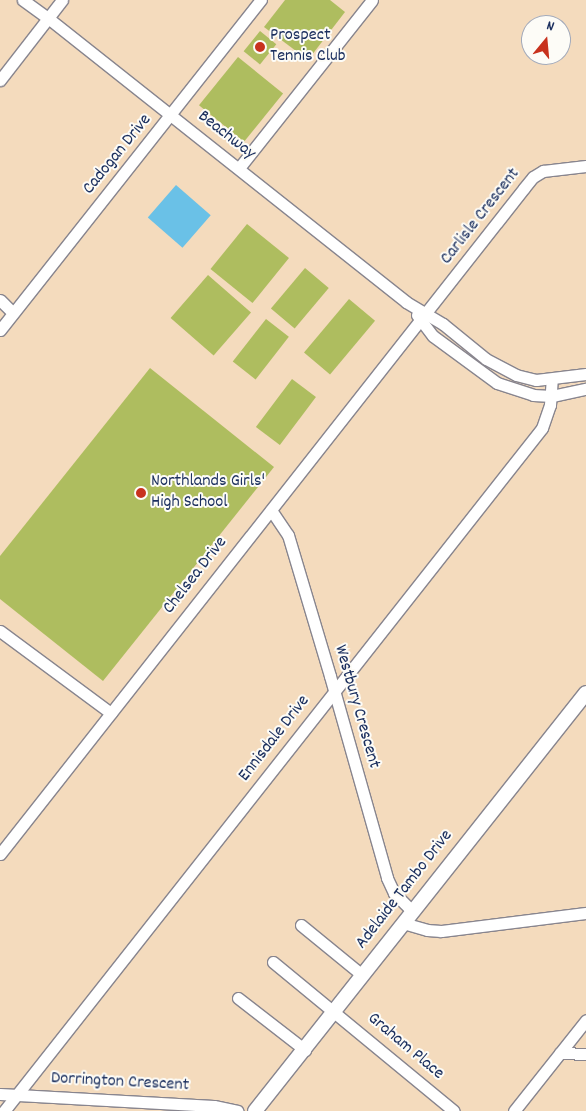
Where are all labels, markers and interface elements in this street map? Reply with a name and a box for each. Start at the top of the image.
north arrow [521,15,571,65]
text: N [544,16,556,37]
place label: Prospect Tennis Club [270,26,345,68]
marker: Prospect Tennis Club [254,41,266,53]
street label: Beachway [193,107,259,165]
street label: Cadogan Drive [79,110,157,200]
street label: Carlisle Crescent [437,164,525,270]
place label: Northlands Girls' High School [151,472,265,514]
marker: Northlands Girls' High School [135,487,147,499]
street label: Chelsea Drive [159,533,233,619]
street label: Westbury Crescent [328,643,384,771]
street label: Ennisdale Drive [235,692,315,786]
street label: Adelaide Tambo Drive [352,826,458,954]
street label: Graham Place [362,1009,448,1085]
street label: Dorrington Crescent [50,1069,190,1097]

